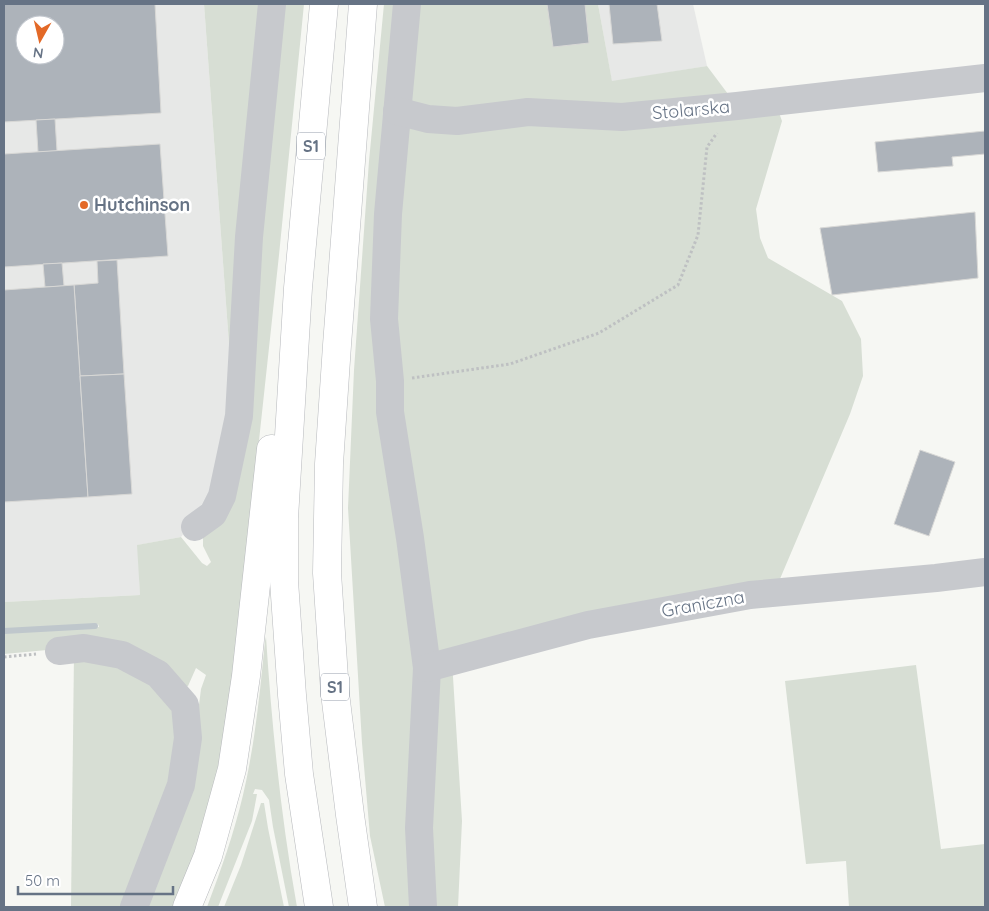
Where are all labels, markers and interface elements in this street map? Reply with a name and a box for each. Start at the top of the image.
north arrow [15,15,65,65]
text: N [32,43,45,63]
street label: Stolarska [651,95,731,124]
road number: S1 [297,132,325,160]
place label: Hutchinson [94,193,190,216]
marker: Hutchinson [78,199,90,211]
street label: Graniczna [660,585,746,622]
road number: S1 [321,674,349,700]
scale bar [18,864,172,896]
text: 50 m [25,871,60,890]

